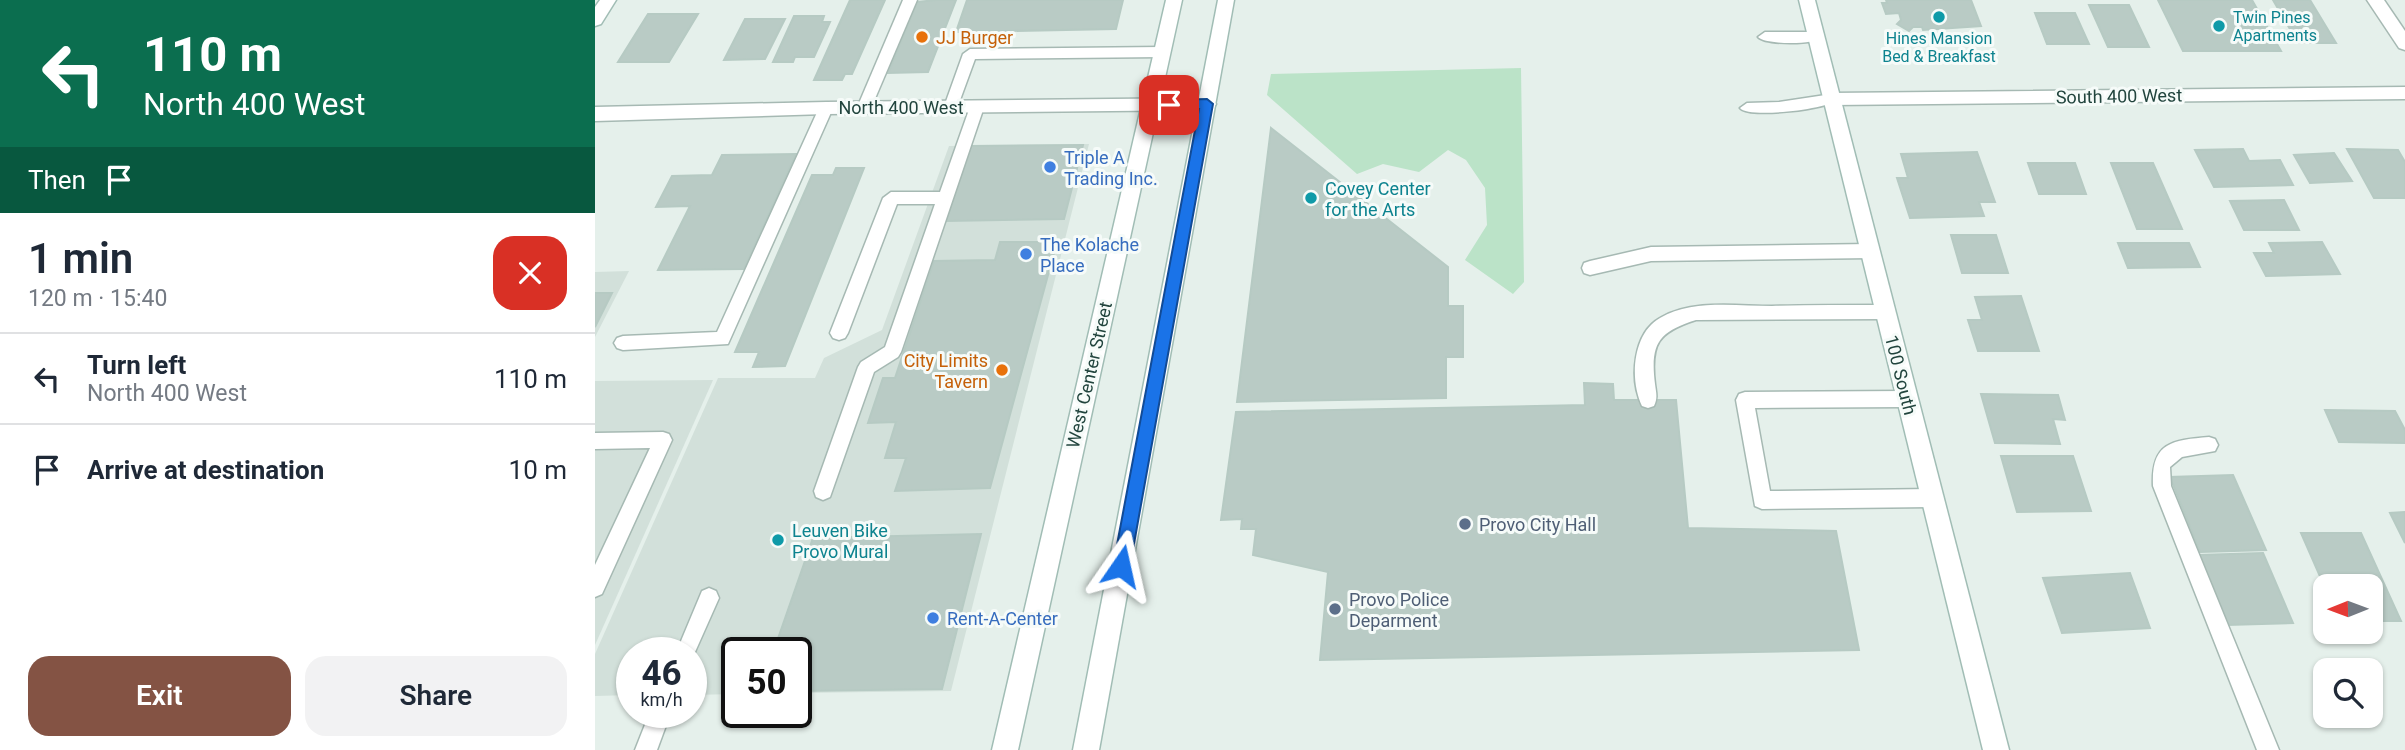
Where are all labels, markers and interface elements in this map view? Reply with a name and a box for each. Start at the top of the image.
place label: Twin Pines Apartments [2233,8,2317,45]
marker: Hines Mansion Bed & Breakfast [1931,9,1947,25]
marker: Twin Pines Apartments [2211,18,2227,34]
text: 110 m [143,26,282,83]
place label: JJ Burger [936,27,1013,48]
icon: left [28,28,119,119]
marker: JJ Burger [914,29,930,45]
place label: Hines Mansion Bed & Breakfast [1882,29,1996,66]
pin [1139,75,1199,135]
street label: South 400 West [2056,84,2182,108]
text: North 400 West [143,85,365,123]
icon: arrive [1150,86,1188,124]
street label: North 400 West [838,97,964,118]
place label: Triple A Trading Inc. [1064,147,1158,189]
marker: Triple A Trading Inc. [1042,159,1058,175]
icon: arrive [100,161,138,199]
text: Then [28,165,86,195]
place label: Covey Center for the Arts [1325,178,1431,220]
marker: Covey Center for the Arts [1303,190,1319,206]
text: 1 min [28,234,133,283]
place label: The Kolache Place [1040,234,1139,276]
button: close [493,236,567,310]
marker: The Kolache Place [1018,246,1034,262]
text: 120 m · 15:40 [28,285,167,312]
street label: West Center Street [1062,300,1116,450]
street label: 100 South [1881,333,1921,417]
text: Turn left [87,350,186,380]
place label: City Limits Tavern [904,350,988,392]
icon: left [28,360,66,398]
marker: City Limits Tavern [994,362,1010,378]
text: 110 m [494,364,567,394]
text: North 400 West [87,380,247,407]
icon: arrive [28,451,66,489]
text: Arrive at destination [87,455,324,485]
text: 10 m [509,455,567,485]
place label: Provo City Hall [1479,514,1596,535]
marker: Provo City Hall [1457,516,1473,532]
place label: Leuven Bike Provo Mural [792,520,888,562]
position arrow [1084,529,1158,603]
marker: Leuven Bike Provo Mural [770,532,786,548]
north arrow [2313,574,2383,644]
map controls [2313,574,2383,728]
place label: Provo Police Deparment [1349,589,1449,631]
marker: Provo Police Deparment [1327,601,1343,617]
place label: Rent-A-Center [947,608,1058,629]
marker: Rent-A-Center [925,610,941,626]
speed limit sign: 50 [721,637,812,728]
text: 46 [641,653,682,694]
button: Exit [28,656,291,736]
button: Share [305,656,567,736]
button: search [2313,658,2383,728]
text: km/h [640,689,683,710]

